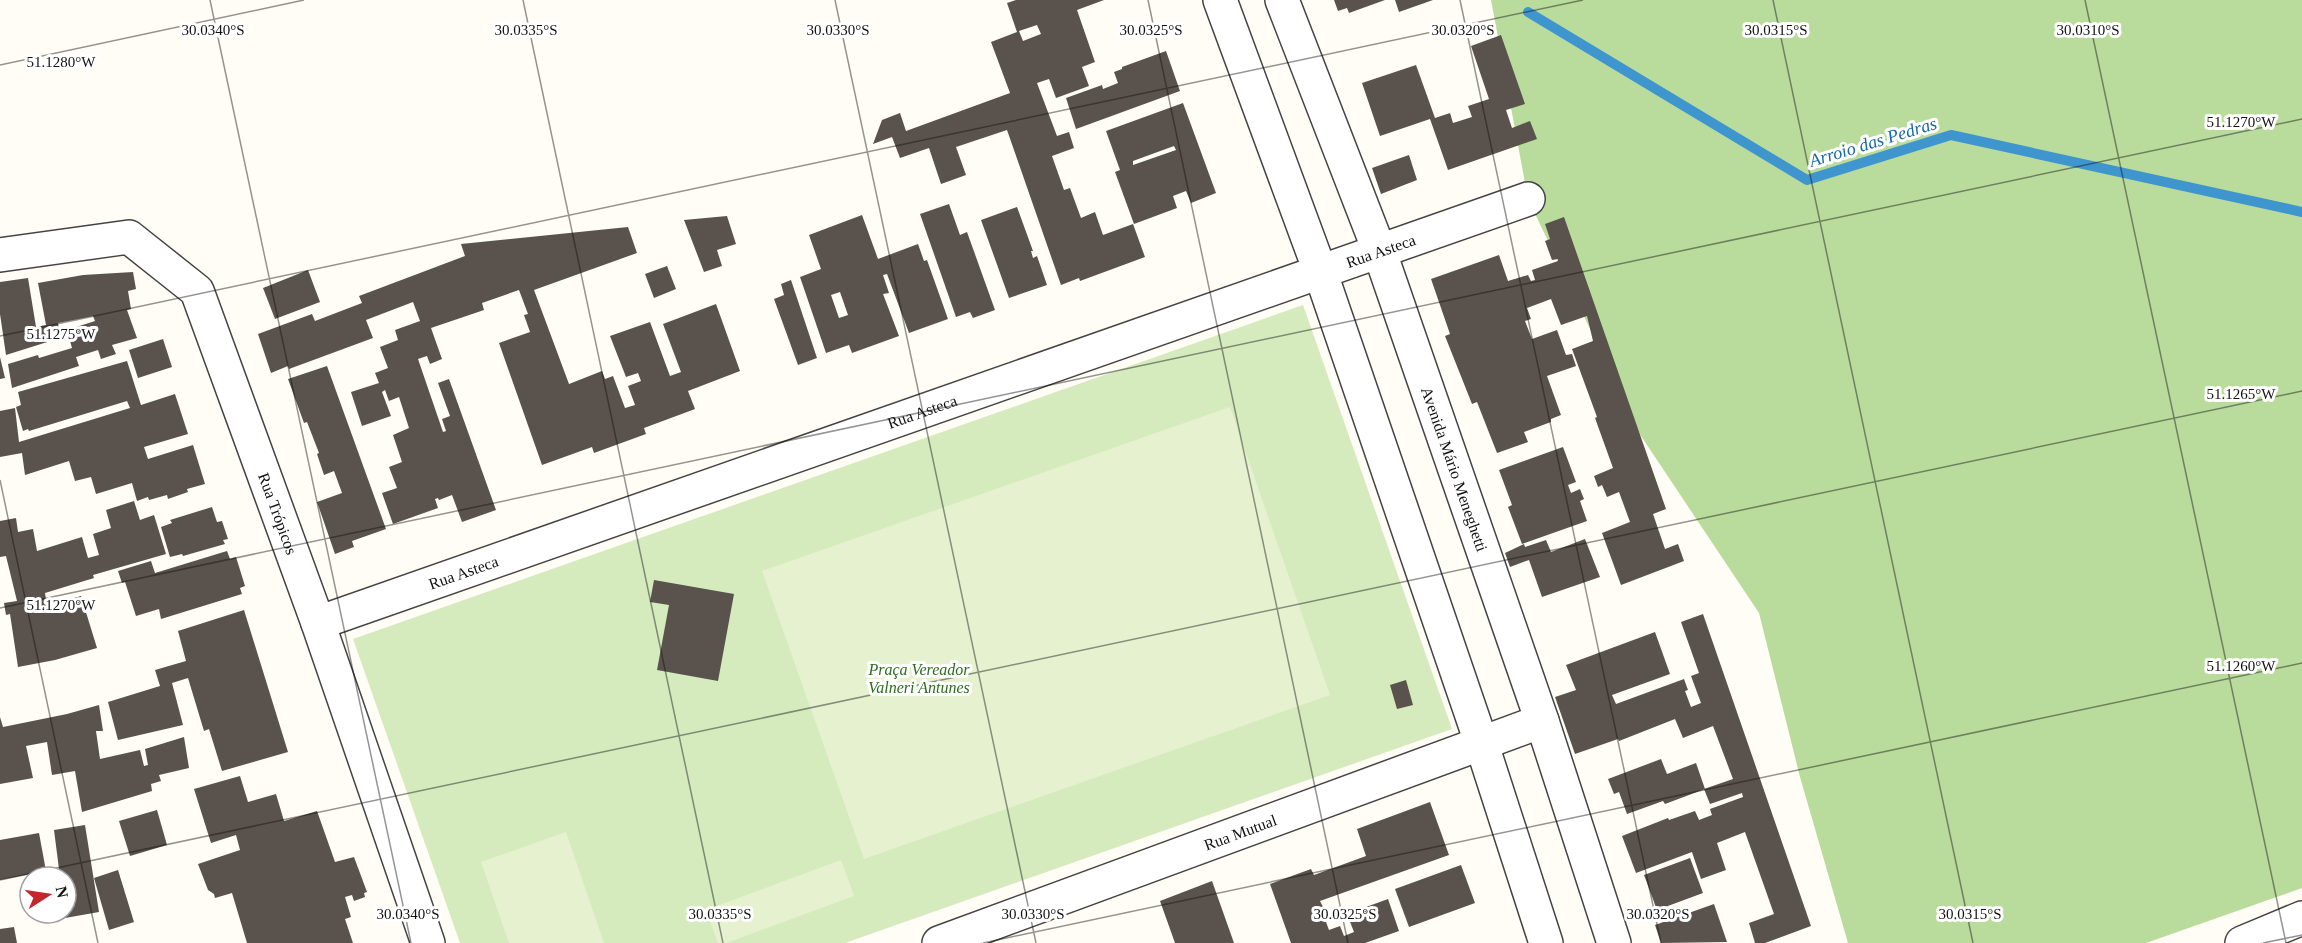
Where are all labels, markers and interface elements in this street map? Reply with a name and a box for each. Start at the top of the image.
text: 30.0340°S [181,22,245,38]
text: 30.0335°S [494,22,558,38]
text: 30.0330°S [806,22,870,38]
text: 30.0325°S [1119,22,1183,38]
text: 30.0320°S [1431,22,1495,38]
text: 30.0315°S [1744,22,1808,38]
text: 30.0310°S [2056,22,2120,38]
text: 51.1280°W [27,54,96,70]
water label: Arroio das Pedras [1806,113,1939,171]
text: 51.1270°W [2207,114,2276,130]
street label: Rua Asteca [1344,231,1418,271]
text: 51.1275°W [27,326,96,342]
street label: Avenida Mário Meneghetti [1418,385,1491,554]
text: 51.1265°W [2207,386,2276,402]
street label: Rua Asteca [885,392,959,432]
street label: Rua Trópicos [255,471,300,557]
street label: Rua Asteca [426,553,501,593]
text: 51.1270°W [27,597,96,613]
text: 51.1260°W [2207,658,2276,674]
park label: Praça Vereador Valneri Antunes [867,661,970,696]
street label: Rua Mutual [1202,811,1280,854]
north arrow [18,865,78,925]
text: N [53,885,72,900]
text: 30.0340°S [376,906,440,922]
text: 30.0335°S [688,906,752,922]
text: 30.0330°S [1001,906,1065,922]
text: 30.0325°S [1313,906,1377,922]
text: 30.0320°S [1626,906,1690,922]
text: 30.0315°S [1938,906,2002,922]

